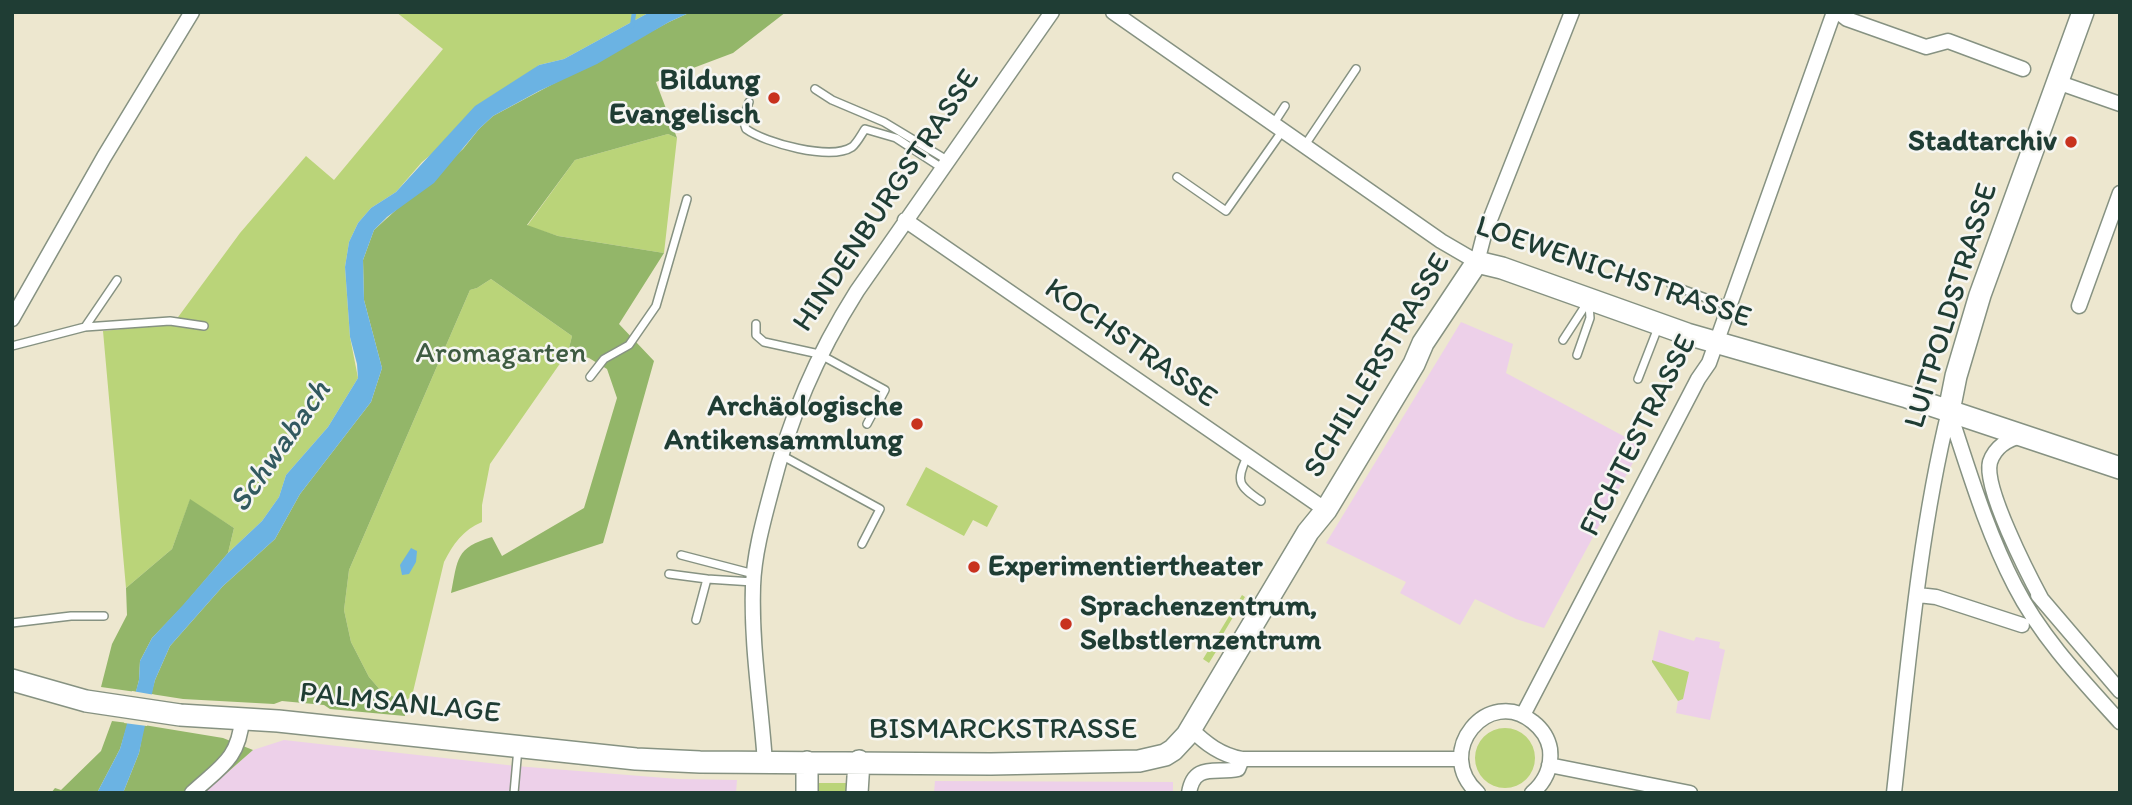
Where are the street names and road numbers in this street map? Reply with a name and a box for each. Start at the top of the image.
street label: HINDENBURGSTRASSE [786,63,988,339]
street label: LUITPOLDSTRASSE [1898,179,2006,433]
street label: LOEWENICHSTRASSE [1471,209,1755,337]
street label: SCHILLERSTRASSE [1297,247,1459,485]
street label: KOCHSTRASSE [1037,271,1223,417]
street label: FICHTESTRASSE [1573,329,1705,543]
street label: PALMSANLAGE [298,676,502,732]
street label: BISMARCKSTRASSE [869,712,1137,748]

